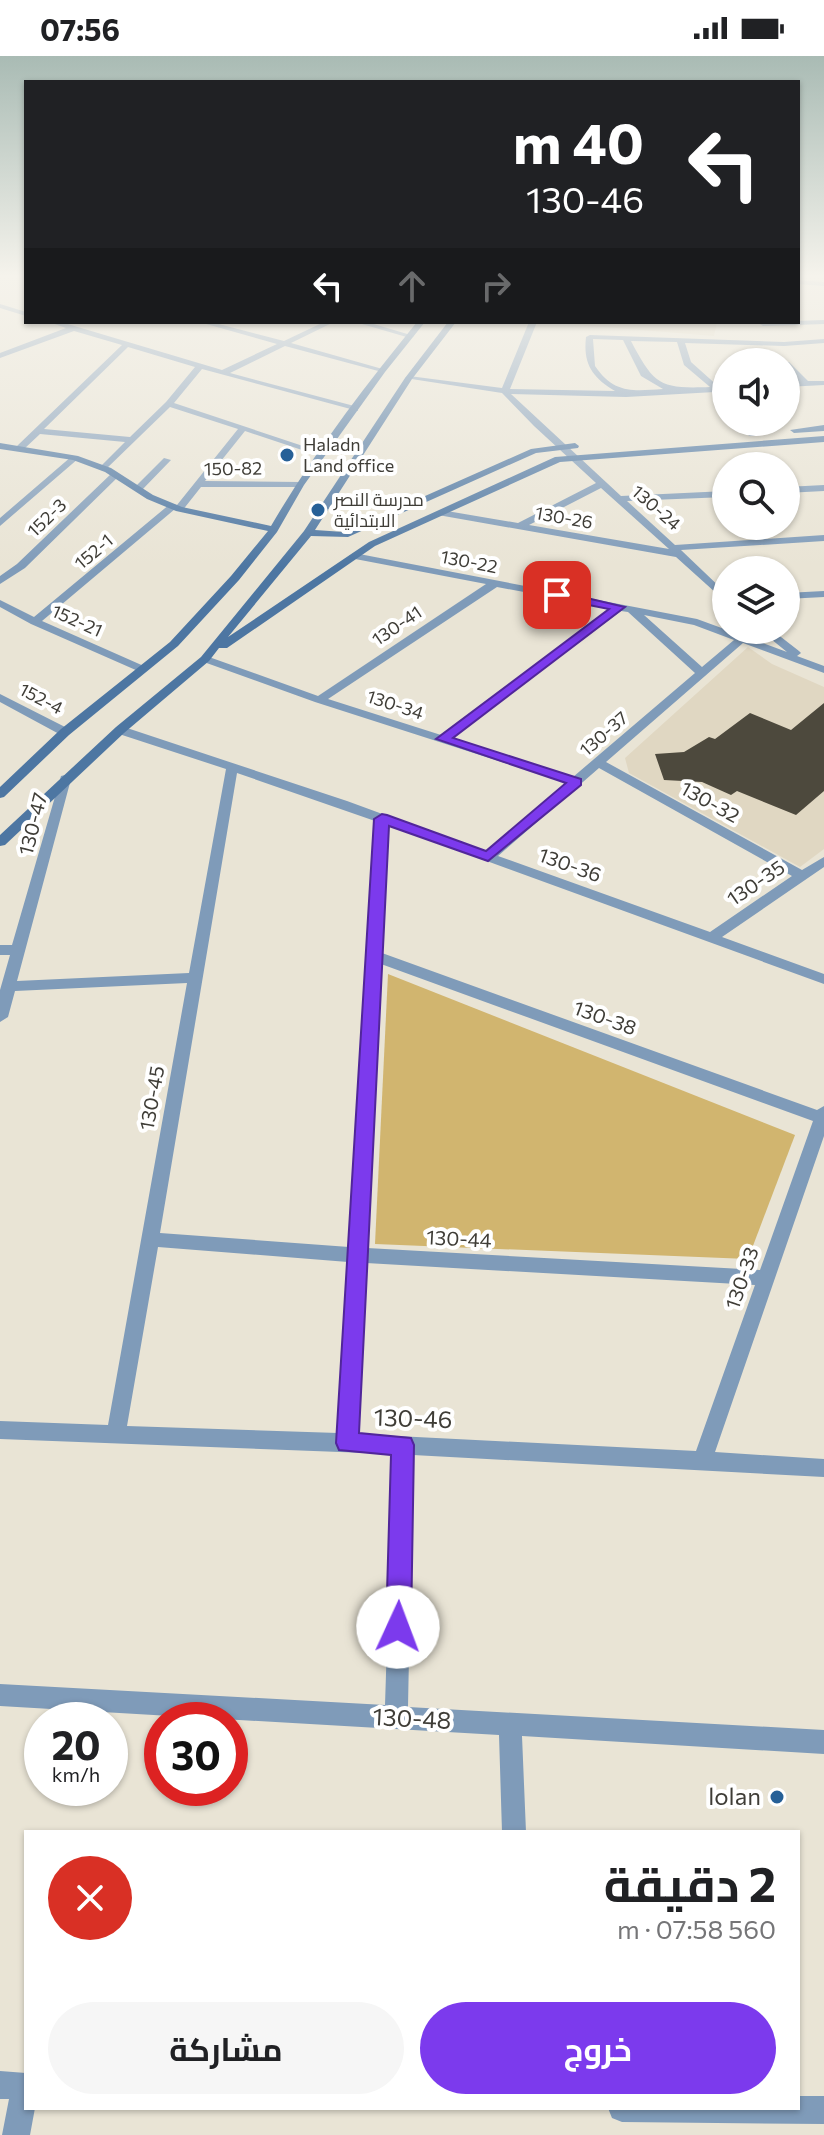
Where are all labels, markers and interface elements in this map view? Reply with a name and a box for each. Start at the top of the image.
text: 07:56 [40,10,120,47]
text: 40 m [513,107,644,176]
icon: left [672,112,776,216]
text: 130-46 [526,176,644,220]
icon: left [306,264,350,308]
icon: ahead [390,264,434,308]
icon: right [474,264,518,308]
map controls [712,348,800,644]
button: sound [712,348,800,436]
place label: Haladn Land office [303,433,394,476]
marker: Haladn Land office [278,446,296,464]
button: search [712,452,800,540]
street label: 150-82 [204,456,262,480]
street label: 130-24 [628,480,686,535]
place label: مدرسة النصر الابتدائية [333,488,424,531]
street label: 152-3 [22,493,70,541]
marker: مدرسة النصر الابتدائية [309,501,327,519]
street label: 130-26 [534,501,595,533]
street label: 152-1 [70,529,117,574]
street label: 130-22 [439,545,499,577]
button: layers [712,556,800,644]
pin [523,561,591,629]
icon: arrive [535,573,579,617]
street label: 152-21 [49,599,106,641]
street label: 130-41 [367,601,426,650]
street label: 152-4 [16,678,67,719]
street label: 130-34 [364,685,427,724]
street label: 130-37 [575,706,632,760]
street label: 130-32 [677,775,744,827]
street label: 130-47 [13,790,51,858]
street label: 130-36 [536,842,605,886]
street label: 130-35 [722,854,789,910]
street label: 130-38 [571,995,640,1039]
street label: 130-45 [134,1064,168,1132]
street label: 130-44 [426,1224,492,1252]
street label: 130-33 [719,1243,763,1312]
street label: 130-46 [373,1402,453,1433]
position arrow [356,1585,440,1669]
street label: 130-48 [372,1701,452,1734]
speed limit sign: 30 [144,1702,248,1806]
text: 20 [51,1719,101,1768]
text: km/h [52,1762,100,1786]
place label: lolan [708,1781,761,1810]
marker: lolan [768,1788,786,1806]
text: 2 دقيقة [604,1853,776,1912]
button: close [48,1856,132,1940]
text: 560 m · 07:58 [617,1913,776,1944]
button: مشاركة [48,2002,404,2094]
button: خروج [420,2002,776,2094]

